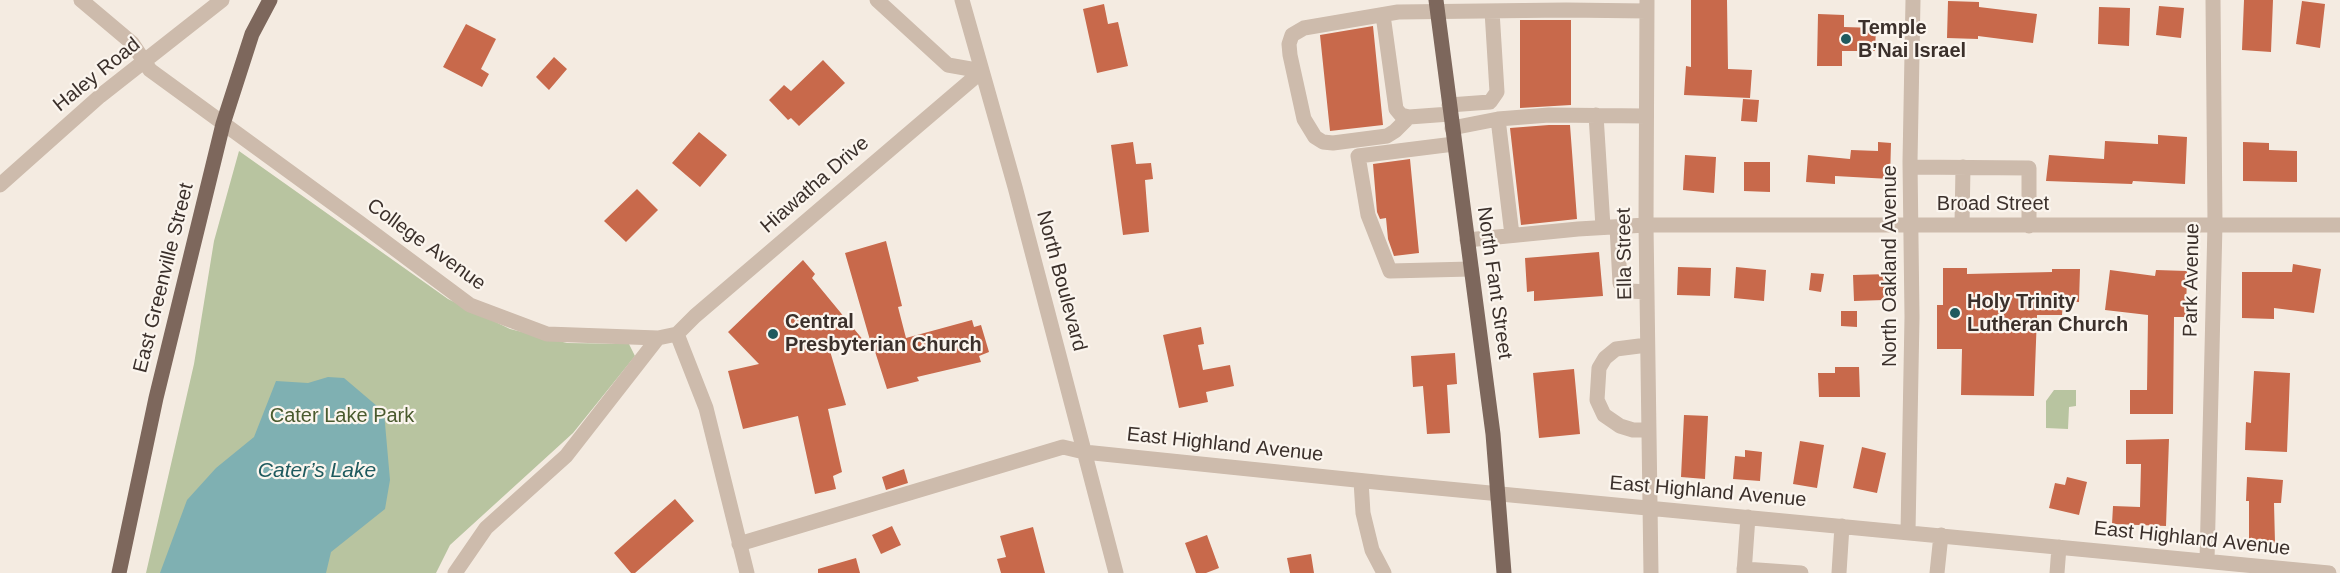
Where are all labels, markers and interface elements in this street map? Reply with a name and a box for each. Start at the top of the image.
place label: Temple B'Nai Israel [1858,16,1966,63]
marker: Temple B'Nai Israel [1839,32,1853,46]
street label: Haley Road [49,33,145,117]
street label: Hiawatha Drive [756,131,874,239]
street label: North Oakland Avenue [1878,165,1902,367]
street label: East Greenville Street [129,181,199,375]
street label: Broad Street [1937,192,2049,216]
street label: College Avenue [362,194,490,296]
street label: North Fant Street [1471,205,1517,361]
street label: North Boulevard [1031,208,1091,354]
street label: Ella Street [1612,208,1638,300]
street label: Park Avenue [2179,223,2205,337]
place label: Holy Trinity Lutheran Church [1967,290,2128,337]
marker: Holy Trinity Lutheran Church [1948,306,1962,320]
place label: Central Presbyterian Church [785,310,982,357]
marker: Central Presbyterian Church [766,327,780,341]
park label: Cater Lake Park [270,404,414,428]
street label: East Highland Avenue [1126,423,1324,467]
water label: Cater’s Lake [258,458,376,484]
street label: East Highland Avenue [1609,471,1807,513]
street label: East Highland Avenue [2093,517,2291,561]

